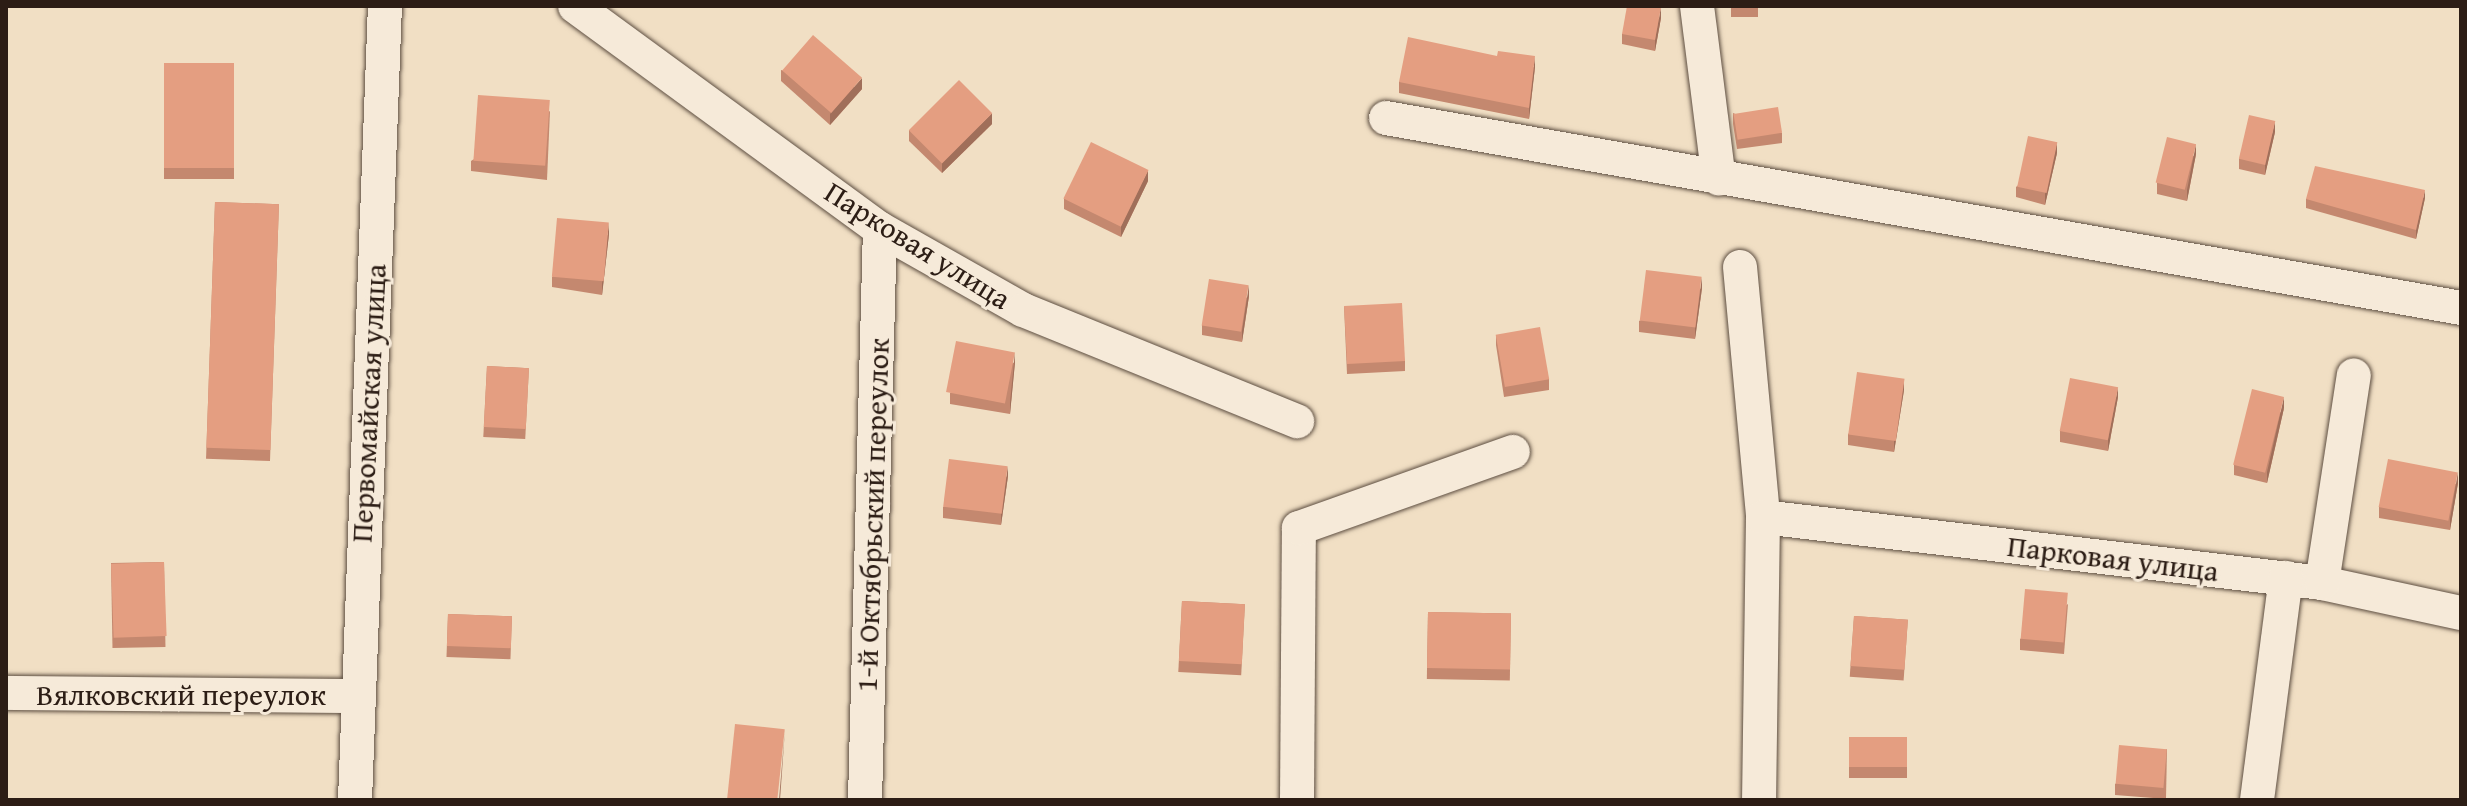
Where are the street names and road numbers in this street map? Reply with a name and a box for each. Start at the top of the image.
street label: Парковая улица [818,173,1018,317]
street label: Первомайская улица [343,263,393,543]
street label: 1-й Октябрьский переулок [848,338,896,692]
street label: Парковая улица [2005,527,2221,589]
street label: Вялковский переулок [36,676,326,712]

